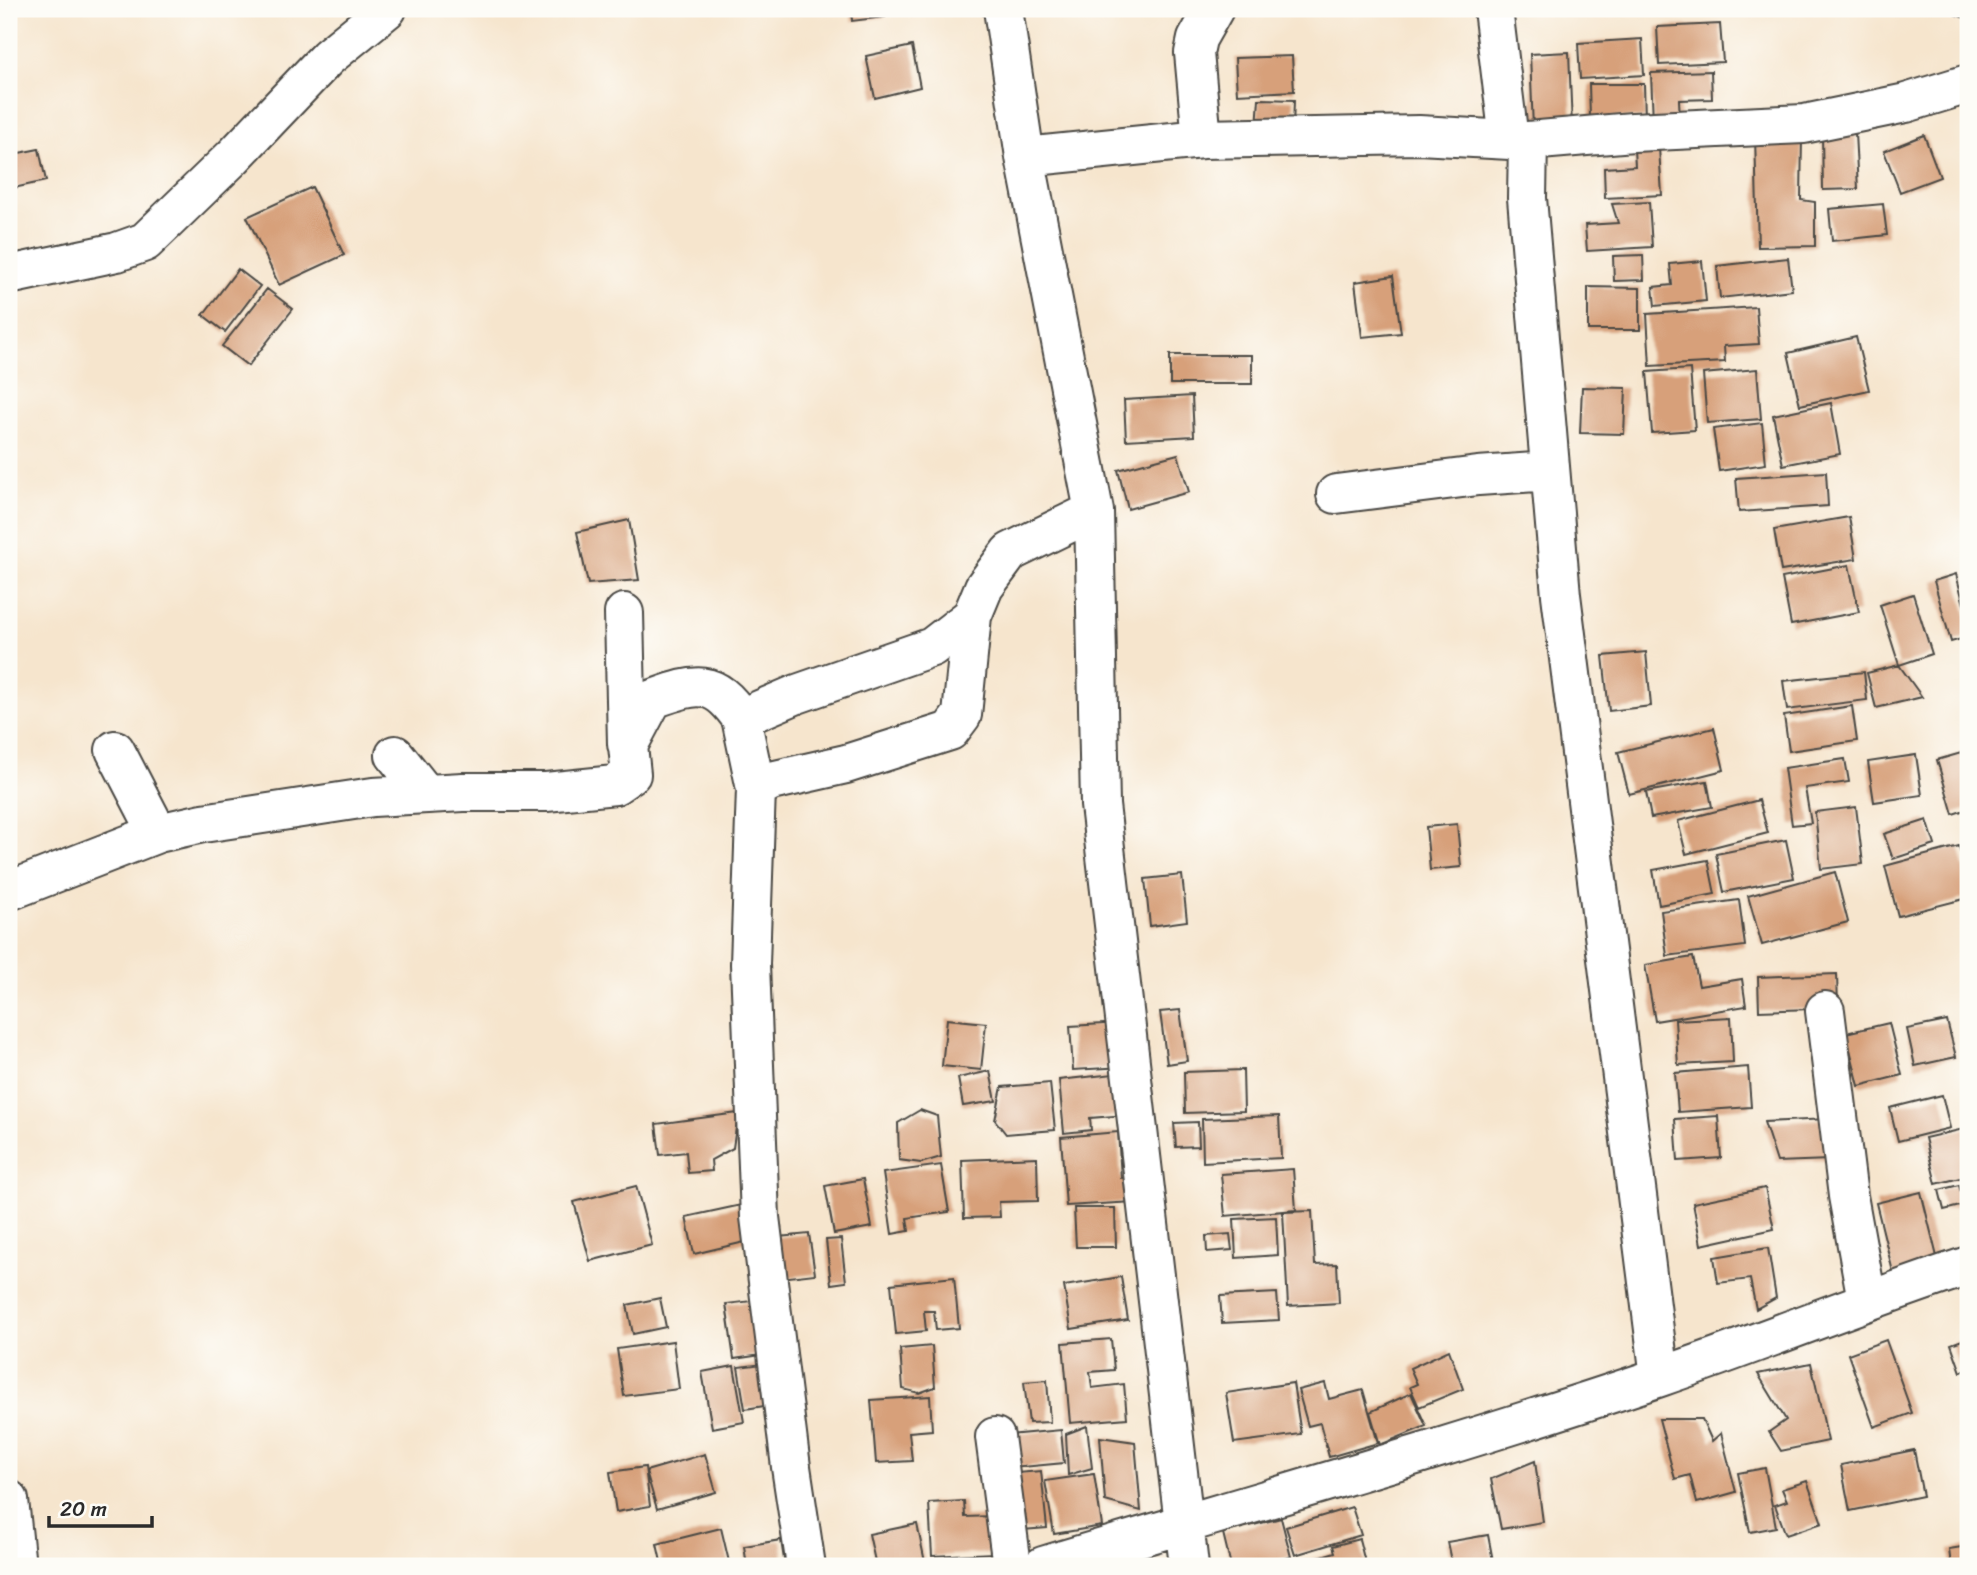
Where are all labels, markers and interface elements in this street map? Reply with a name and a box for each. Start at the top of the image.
scale bar [49,1484,152,1528]
text: 20 m [60,1490,107,1528]

